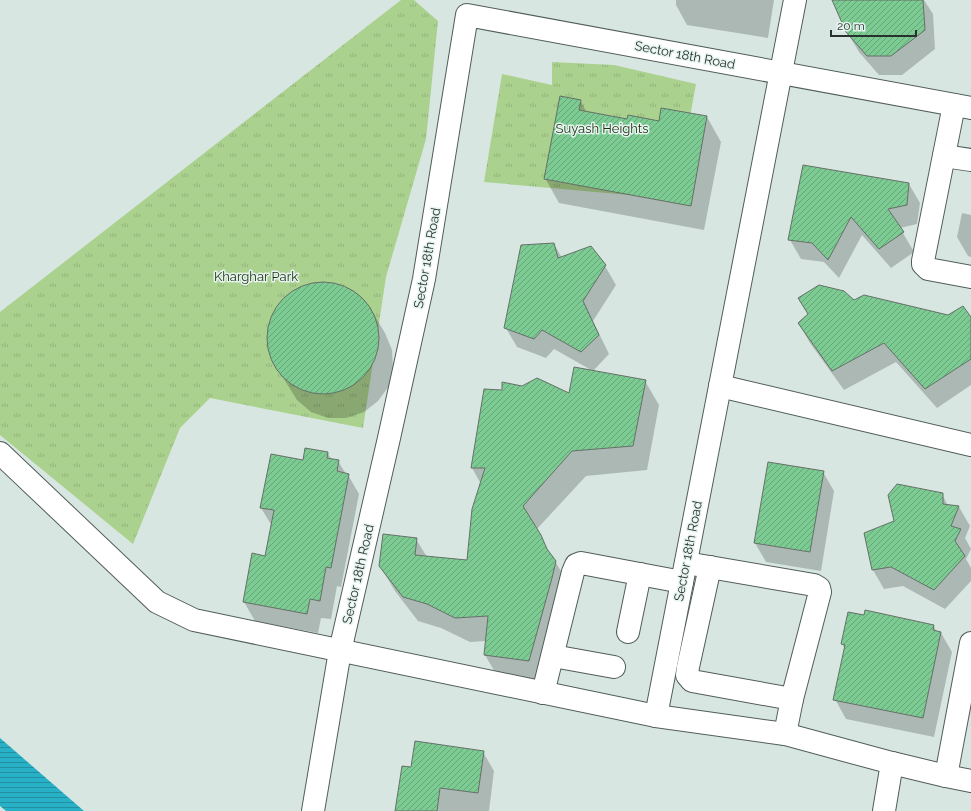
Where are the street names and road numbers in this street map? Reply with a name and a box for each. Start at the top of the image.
street label: Sector 18th Road [634,38,736,72]
street label: Sector 18th Road [411,207,443,309]
street label: Sector 18th Road [671,500,705,602]
street label: Sector 18th Road [339,523,377,625]

